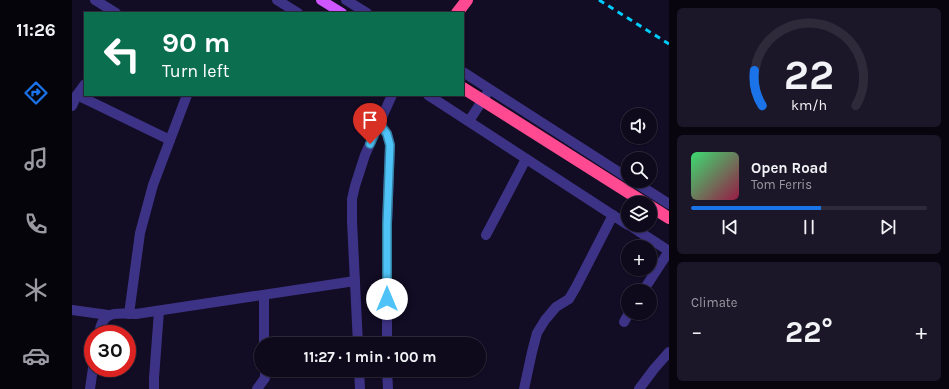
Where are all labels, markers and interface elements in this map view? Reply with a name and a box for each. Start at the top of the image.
text: 11:26 [16,19,56,41]
text: 90 m [162,26,230,59]
icon: left [96,28,148,80]
text: 22 [784,50,834,98]
text: Turn left [162,60,230,82]
icon: directions [22,79,50,107]
text: km/h [791,96,827,113]
pin [353,103,387,144]
map controls [621,108,657,320]
button: sound [621,108,657,144]
icon: arrive [359,109,381,131]
icon: music [22,145,50,173]
button: search [621,152,657,188]
text: Open Road [751,159,828,177]
text: Tom Ferris [751,177,812,192]
button: layers [621,196,657,232]
icon: phone [22,210,50,238]
icon: previous [719,216,741,238]
icon: pause [798,216,820,238]
icon: next [877,216,899,238]
button: + [621,240,657,276]
icon: climate [22,276,50,304]
position arrow [366,278,408,320]
button: − [621,284,657,320]
text: Climate [691,295,737,310]
text: 22° [785,314,833,350]
text: − [691,319,703,345]
text: + [915,319,927,345]
speed limit sign: 30 [84,325,136,377]
icon: car [22,342,50,370]
text: 11:27 · 1 min · 100 m [304,348,436,366]

